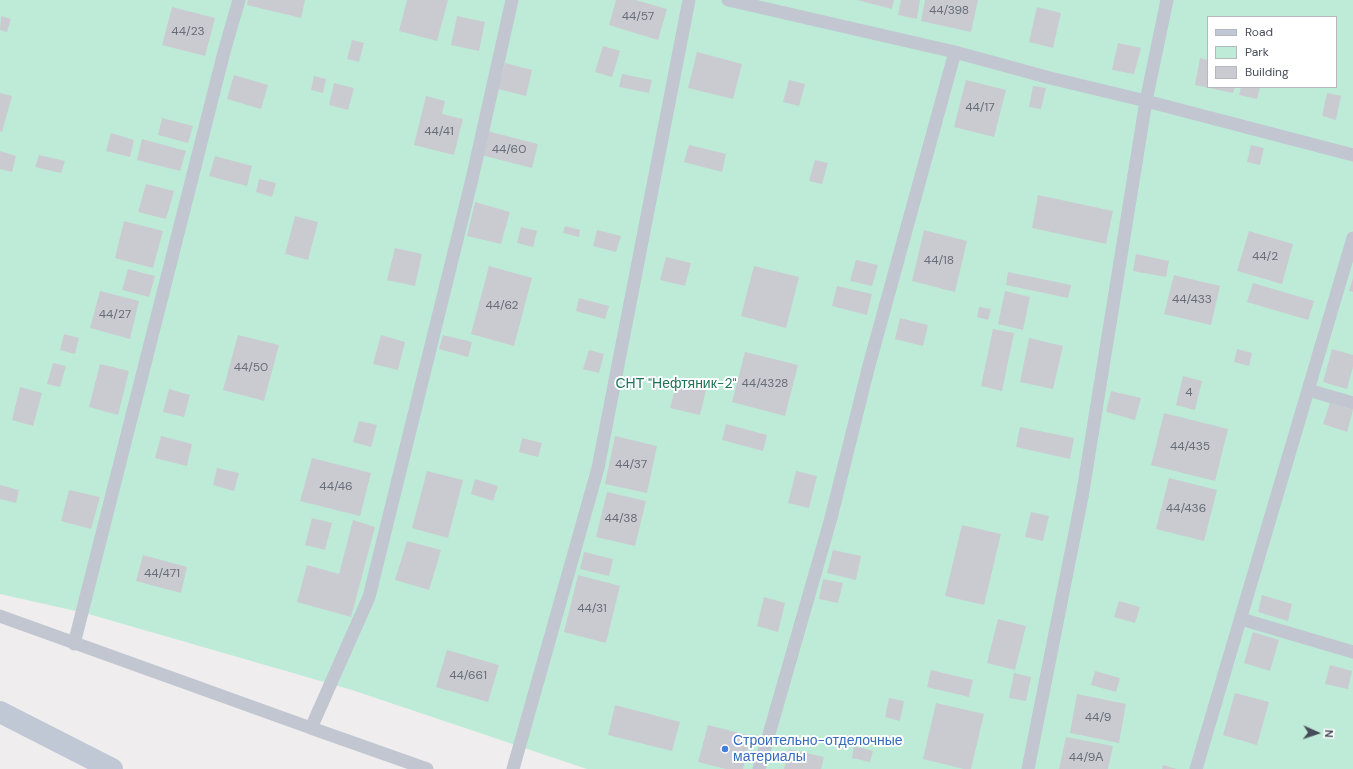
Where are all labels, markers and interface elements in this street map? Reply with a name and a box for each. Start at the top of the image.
house number: 44/398 [929,4,969,18]
house number: 44/57 [622,10,654,24]
legend [1207,16,1337,88]
text: Road [1245,24,1273,40]
house number: 44/23 [171,25,205,39]
text: Park [1245,44,1269,60]
text: Building [1245,64,1289,80]
house number: 44/17 [965,101,995,115]
house number: 44/41 [424,125,454,139]
house number: 44/60 [492,143,526,157]
house number: 44/2 [1252,250,1278,264]
house number: 44/18 [924,254,954,268]
house number: 44/433 [1172,293,1212,307]
house number: 44/62 [485,299,519,313]
house number: 44/27 [99,308,131,322]
house number: 44/50 [234,361,268,375]
park label: СНТ "Нефтяник-2" [615,376,737,392]
house number: 44/4328 [742,377,788,391]
house number: 4 [1185,386,1193,400]
house number: 44/435 [1170,440,1210,454]
house number: 44/37 [615,458,647,472]
house number: 44/46 [319,480,353,494]
house number: 44/436 [1166,502,1206,516]
house number: 44/38 [604,512,638,526]
house number: 44/471 [144,567,180,581]
house number: 44/31 [577,602,607,616]
house number: 44/661 [449,669,487,683]
house number: 44/9 [1085,711,1111,725]
north arrow [1297,713,1337,753]
text: N [1322,729,1336,738]
place label: Строительно-отделочные материалы [733,733,903,766]
marker: Строительно-отделочные материалы [720,744,730,754]
house number: 44/9А [1069,751,1103,765]

